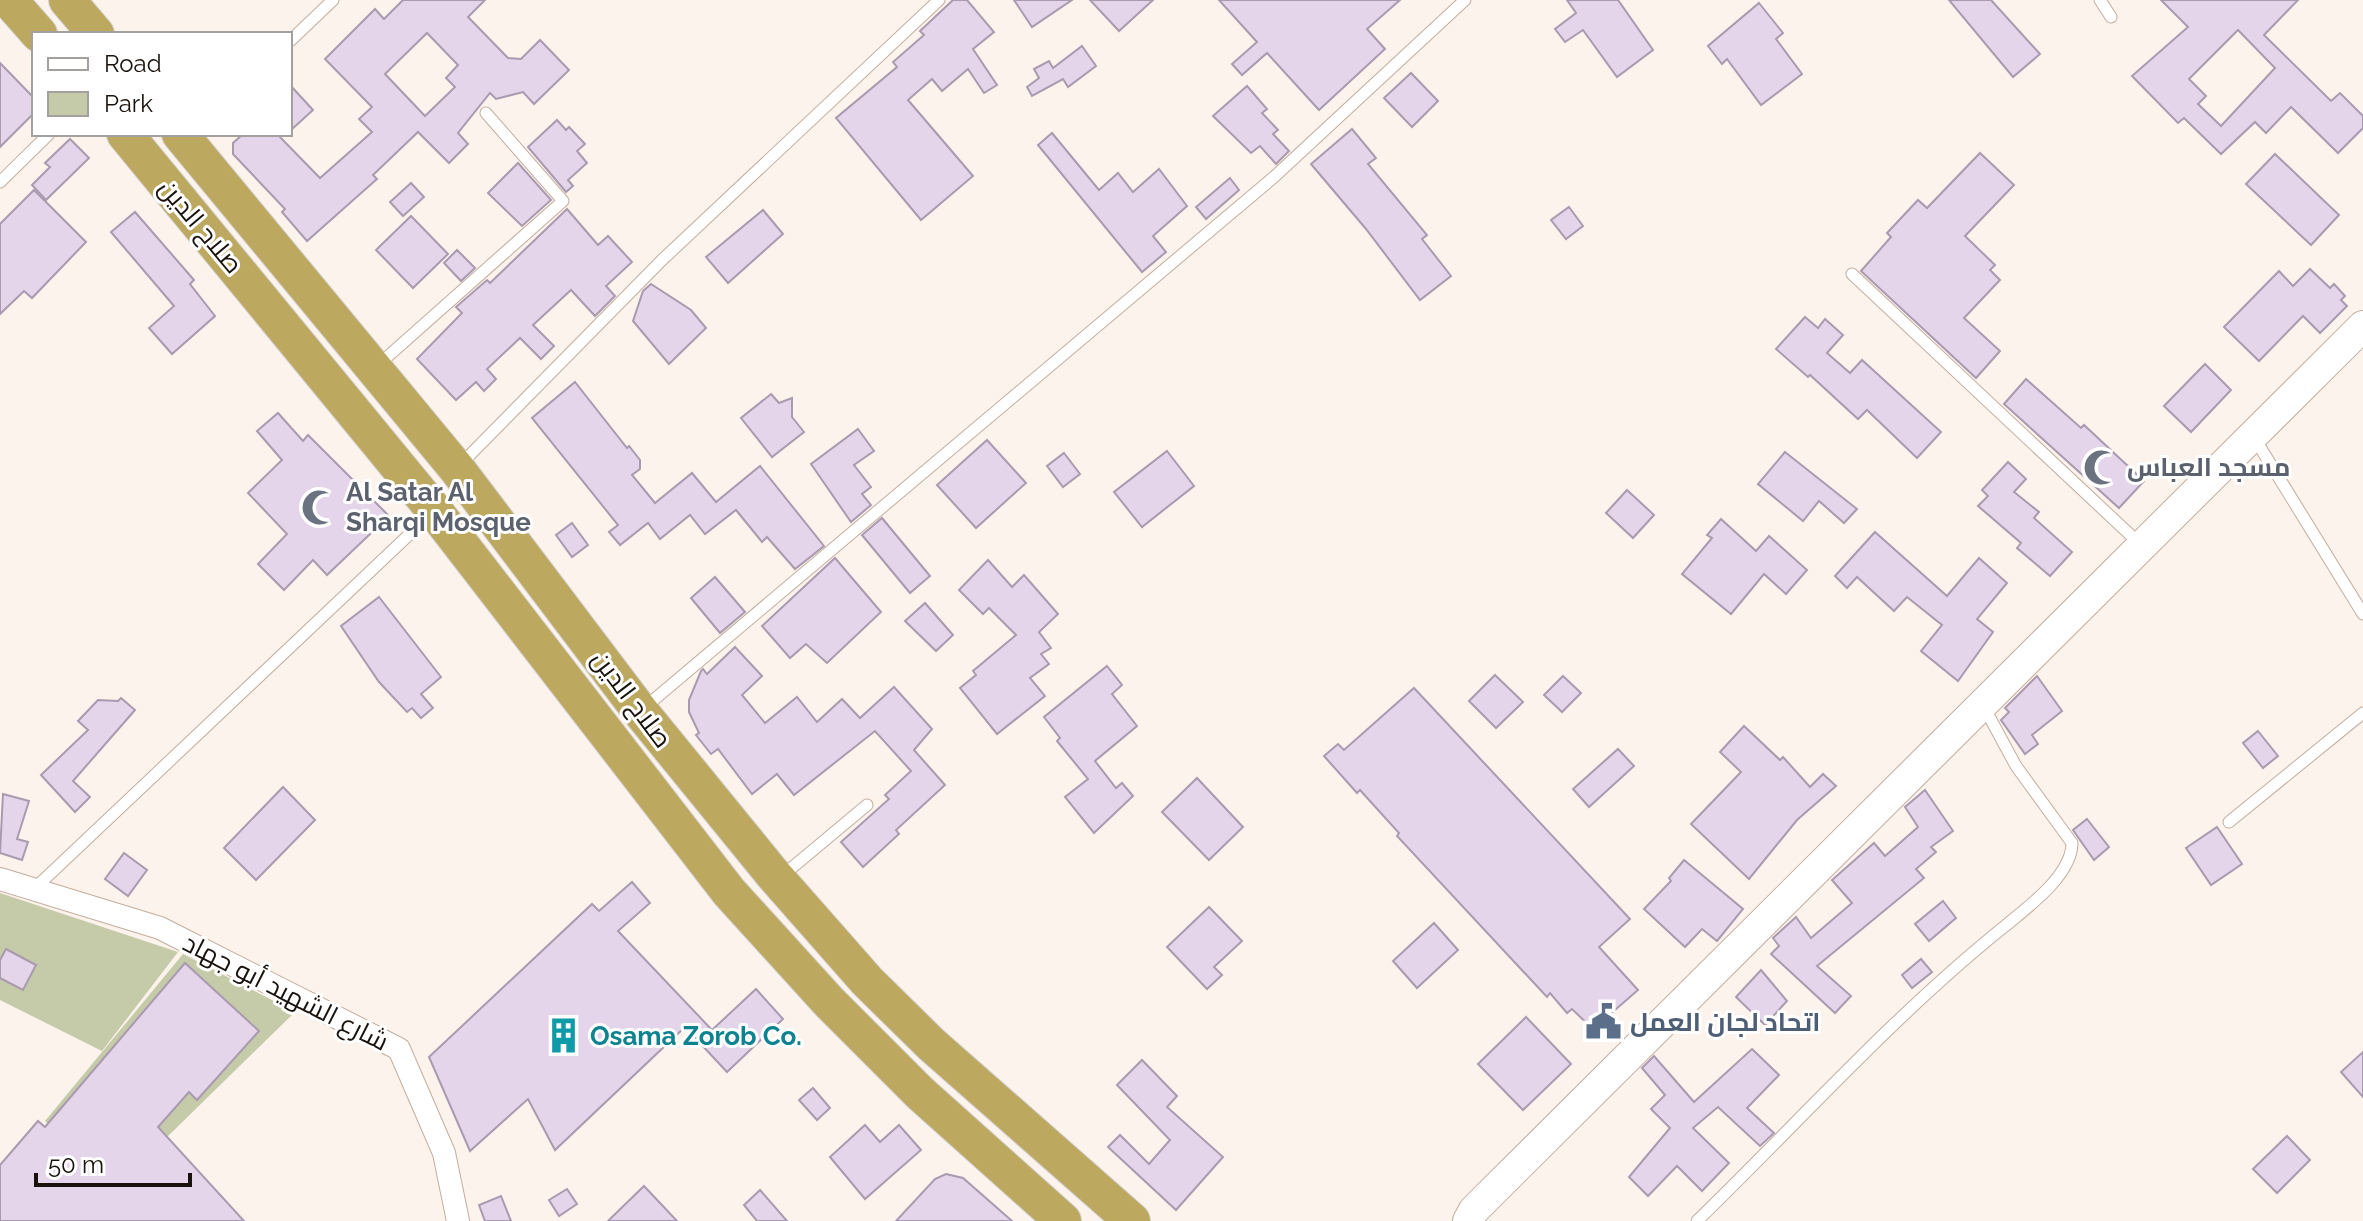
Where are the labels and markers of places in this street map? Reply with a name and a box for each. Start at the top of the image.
mosque icon: مسجد العباس [2082,448,2120,486]
place label: مسجد العباس [2127,452,2290,483]
place label: Al Satar Al Sharqi Mosque [346,477,531,537]
mosque icon: Al Satar Al Sharqi Mosque [301,488,339,526]
public building icon: اتحاد لجان العمل [1585,1003,1623,1041]
place label: اتحاد لجان العمل [1630,1007,1820,1038]
building icon: Osama Zorob Co. [545,1017,583,1055]
place label: Osama Zorob Co. [590,1021,802,1051]

